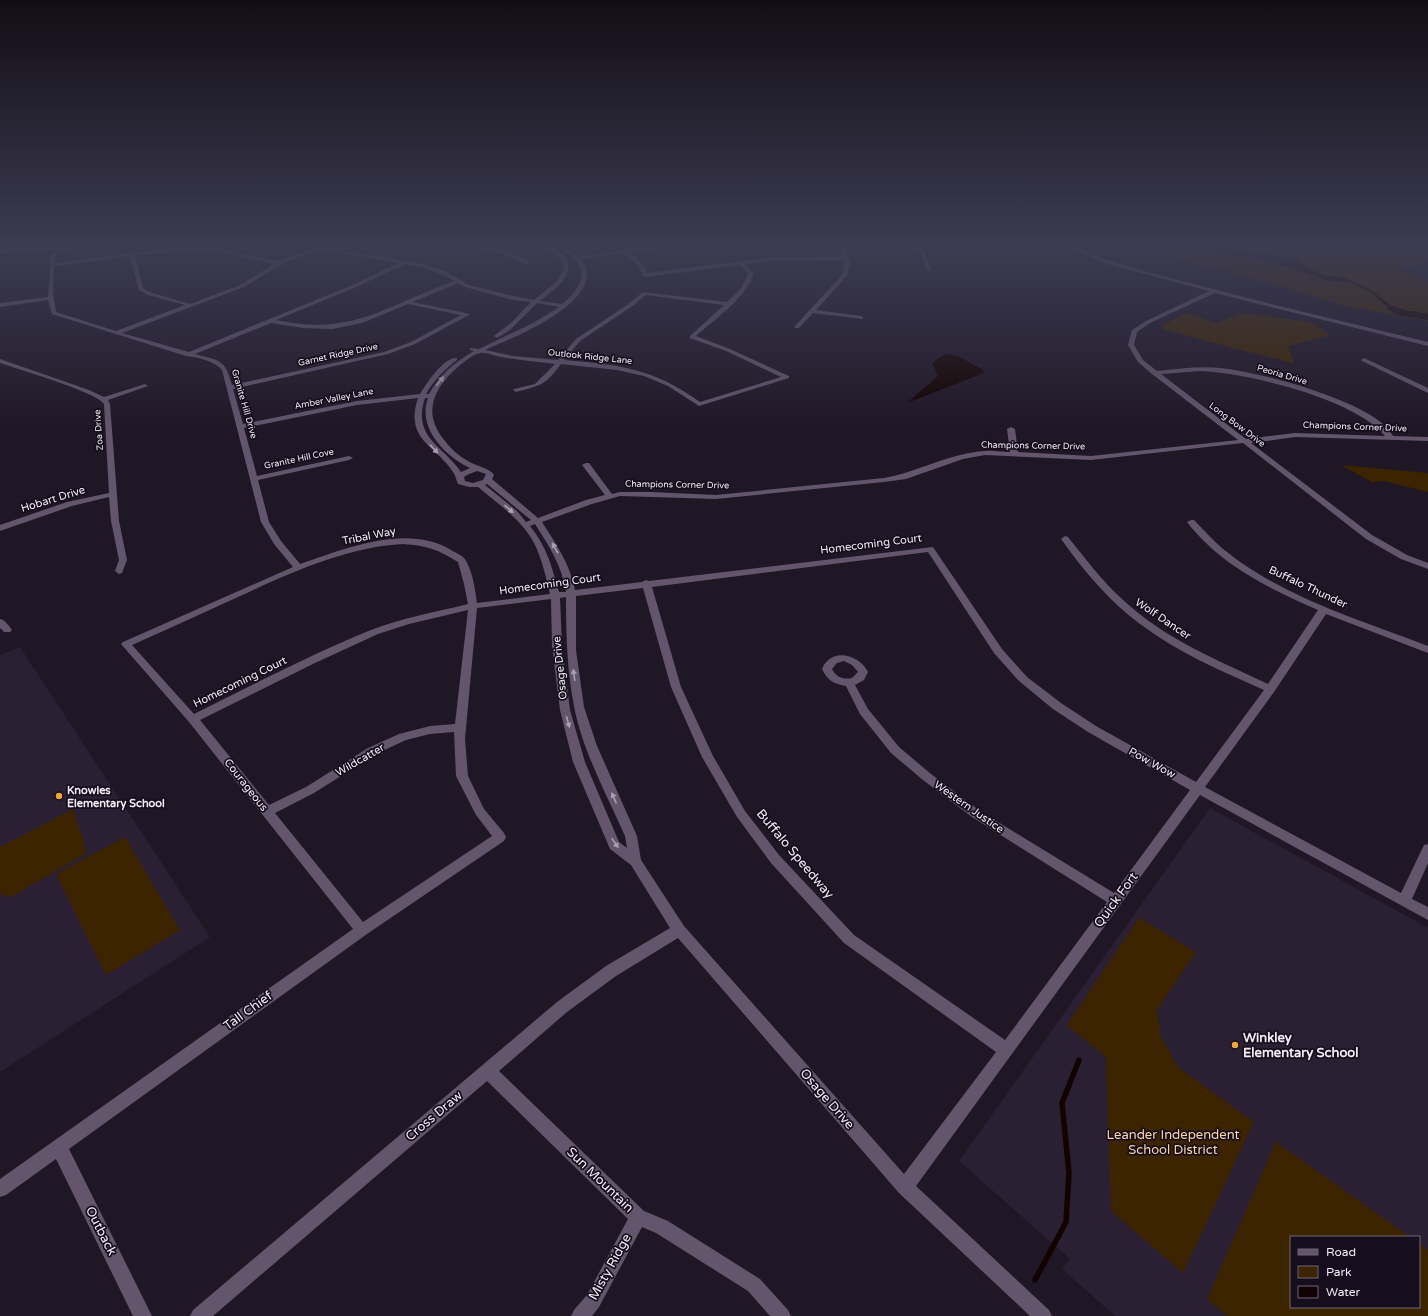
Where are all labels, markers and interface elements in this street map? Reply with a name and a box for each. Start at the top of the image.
street label: Garnet Ridge Drive [297,341,379,369]
street label: Outlook Ridge Lane [547,347,633,367]
street label: Peoria Drive [1256,363,1308,387]
street label: Granite Hill Drive [229,368,259,440]
one-way arrow [436,376,445,387]
street label: Amber Valley Lane [294,386,374,412]
street label: Long Bow Drive [1207,400,1267,450]
street label: Zoa Drive [92,409,106,451]
street label: Champions Corner Drive [1303,420,1407,434]
street label: Champions Corner Drive [981,440,1085,452]
one-way arrow [429,443,438,454]
street label: Granite Hill Cove [263,446,335,472]
street label: Champions Corner Drive [625,479,729,491]
street label: Hobart Drive [19,483,87,515]
one-way arrow [504,505,514,514]
street label: Tribal Way [341,524,397,548]
street label: Homecoming Court [819,531,923,557]
one-way arrow [551,542,558,554]
street label: Buffalo Thunder [1267,563,1350,611]
street label: Homecoming Court [498,570,602,598]
street label: Wolf Dancer [1133,596,1194,643]
street label: Osage Drive [550,636,570,700]
street label: Homecoming Court [191,654,289,710]
one-way arrow [570,669,577,681]
one-way arrow [566,716,572,728]
street label: Wildcatter [333,740,387,779]
street label: Pow Wow [1126,745,1178,781]
street label: Courageous [221,756,271,814]
street label: Western Justice [932,778,1006,836]
place label: Knowles Elementary School [67,784,165,811]
marker: Knowles Elementary School [54,791,64,801]
one-way arrow [611,792,617,803]
street label: Buffalo Speedway [753,806,837,902]
one-way arrow [611,837,619,848]
street label: Quick Fort [1091,869,1141,931]
street label: Tall Chief [220,988,276,1034]
place label: Winkley Elementary School [1243,1030,1358,1061]
marker: Winkley Elementary School [1230,1040,1240,1050]
street label: Osage Drive [796,1065,858,1133]
street label: Cross Draw [402,1087,466,1145]
park label: Leander Independent School District [1107,1127,1239,1158]
street label: Sun Mountain [563,1144,637,1216]
street label: Outback [82,1204,120,1258]
street label: Misty Ridge [585,1231,635,1303]
legend [1290,1236,1420,1308]
text: Road [1326,1245,1356,1259]
text: Park [1326,1265,1352,1279]
text: Water [1326,1285,1361,1299]

